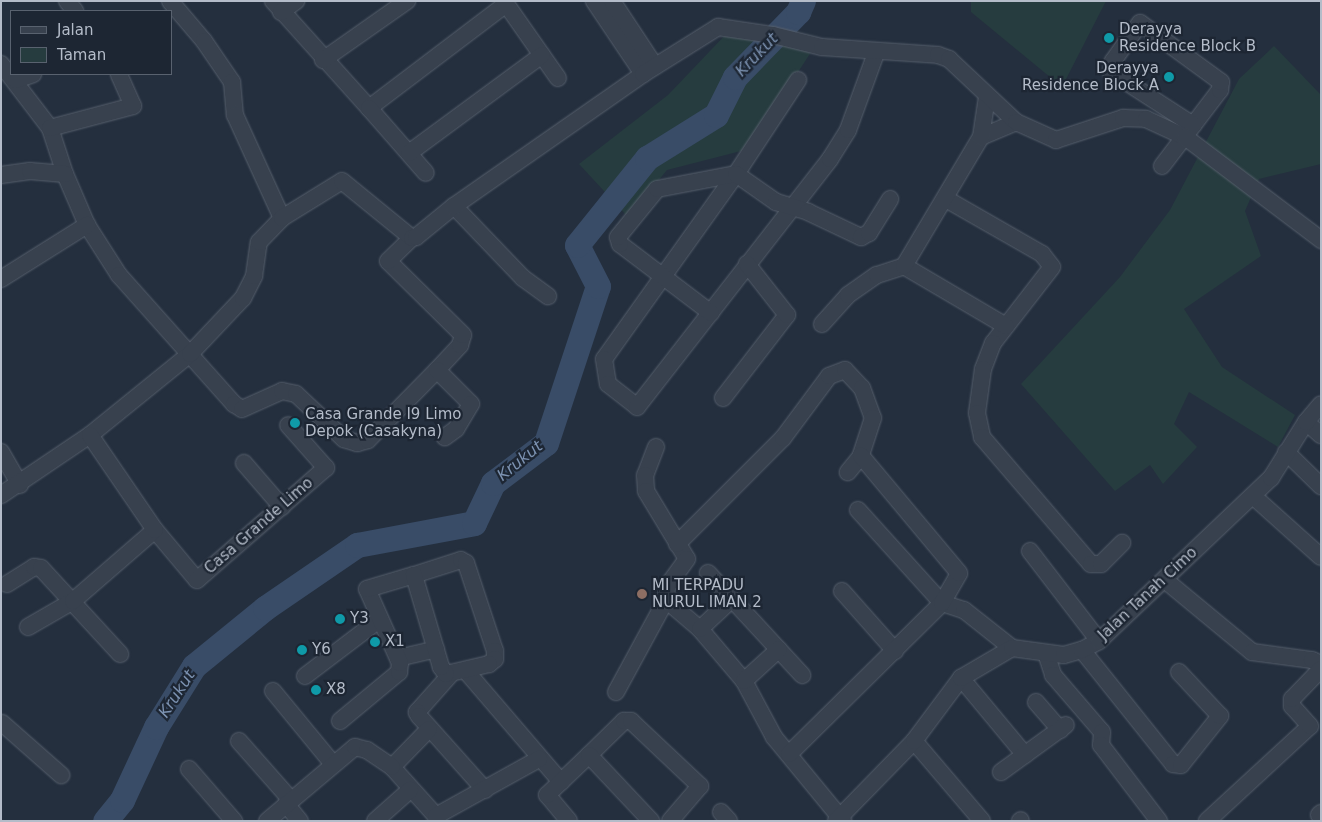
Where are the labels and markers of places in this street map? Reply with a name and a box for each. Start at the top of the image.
place label: Derayya Residence Block B [1119,20,1256,55]
marker: Derayya Residence Block B [1103,32,1115,44]
place label: Derayya Residence Block A [1022,59,1159,94]
marker: Derayya Residence Block A [1163,71,1175,83]
place label: Casa Grande I9 Limo Depok (Casakyna) [305,405,461,440]
marker: Casa Grande I9 Limo Depok (Casakyna) [289,417,301,429]
place label: MI TERPADU NURUL IMAN 2 [652,576,762,611]
marker: MI TERPADU NURUL IMAN 2 [636,588,648,600]
place label: Y3 [350,610,369,628]
marker: Y3 [334,613,346,625]
place label: X1 [385,633,405,651]
marker: X1 [369,636,381,648]
place label: Y6 [312,641,331,659]
marker: Y6 [296,644,308,656]
place label: X8 [326,681,346,699]
marker: X8 [310,684,322,696]

